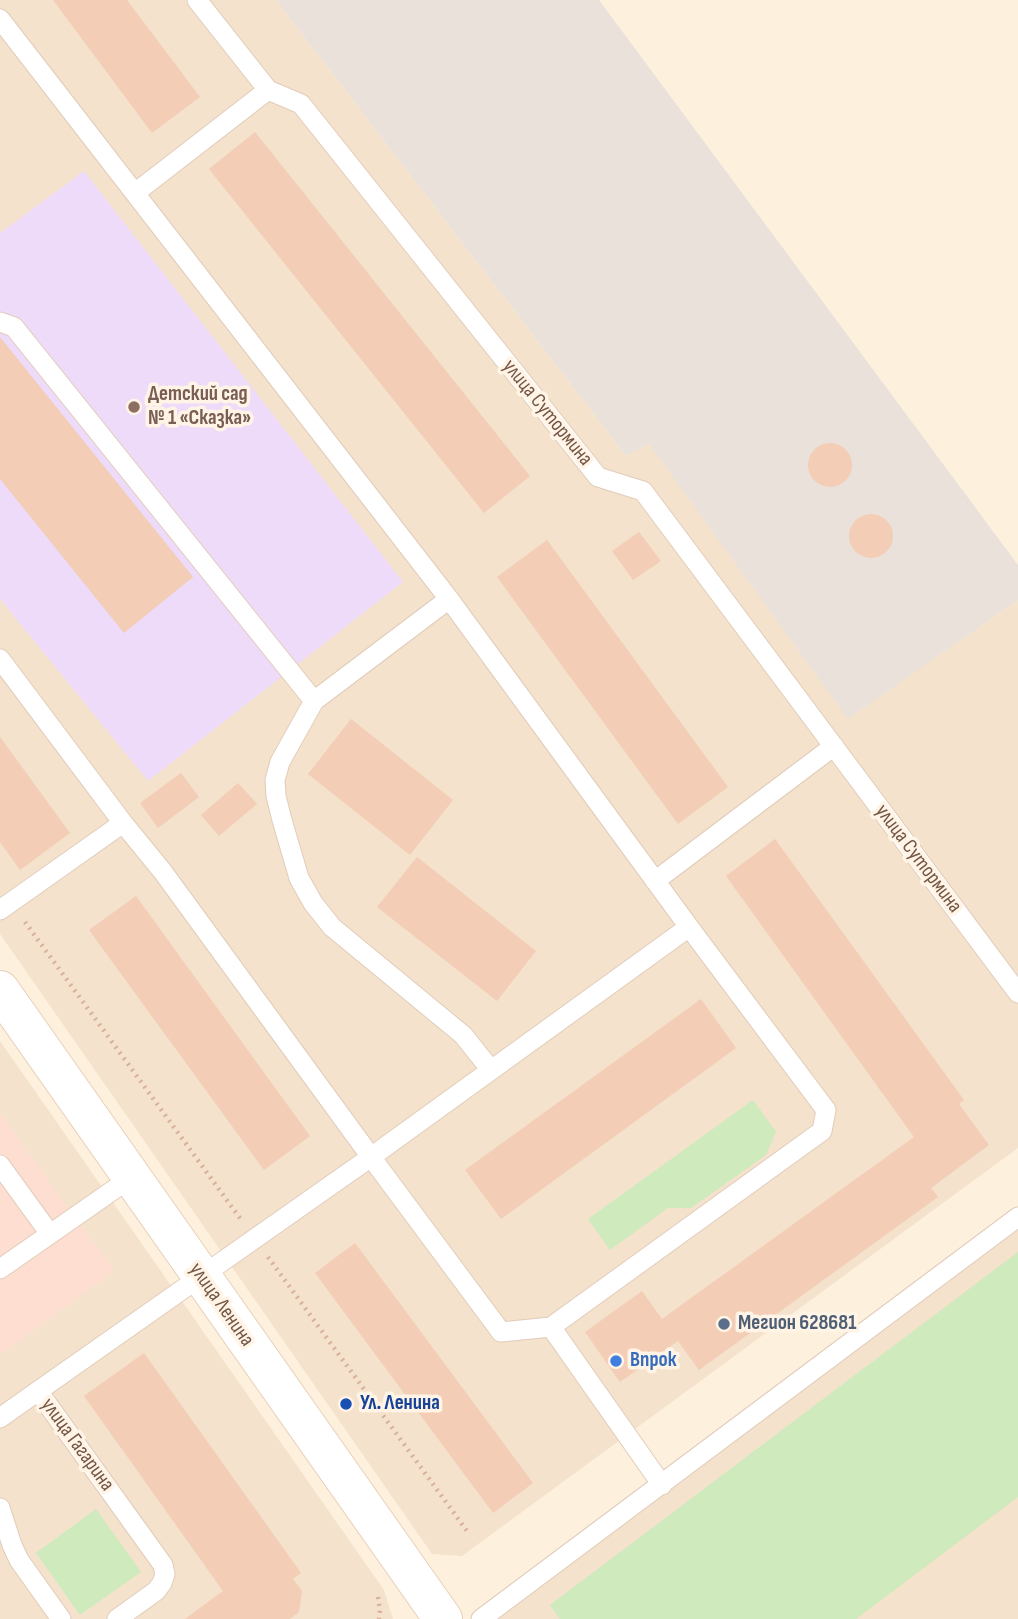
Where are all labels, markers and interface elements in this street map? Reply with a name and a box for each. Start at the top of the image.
street label: улица Сутормина [496,355,598,471]
place label: Детский сад № 1 «Сказка» [148,382,251,432]
marker: Детский сад № 1 «Сказка» [126,399,142,415]
street label: улица Сутормина [869,800,967,918]
street label: улица Ленина [183,1258,259,1352]
place label: Мегион 628681 [738,1311,856,1337]
marker: Мегион 628681 [716,1316,732,1332]
place label: Впрок [630,1348,676,1374]
marker: Впрок [608,1353,624,1369]
place label: Ул. Ленина [360,1391,440,1417]
street label: улица Гагарина [35,1394,119,1496]
marker: Ул. Ленина [338,1396,354,1412]

